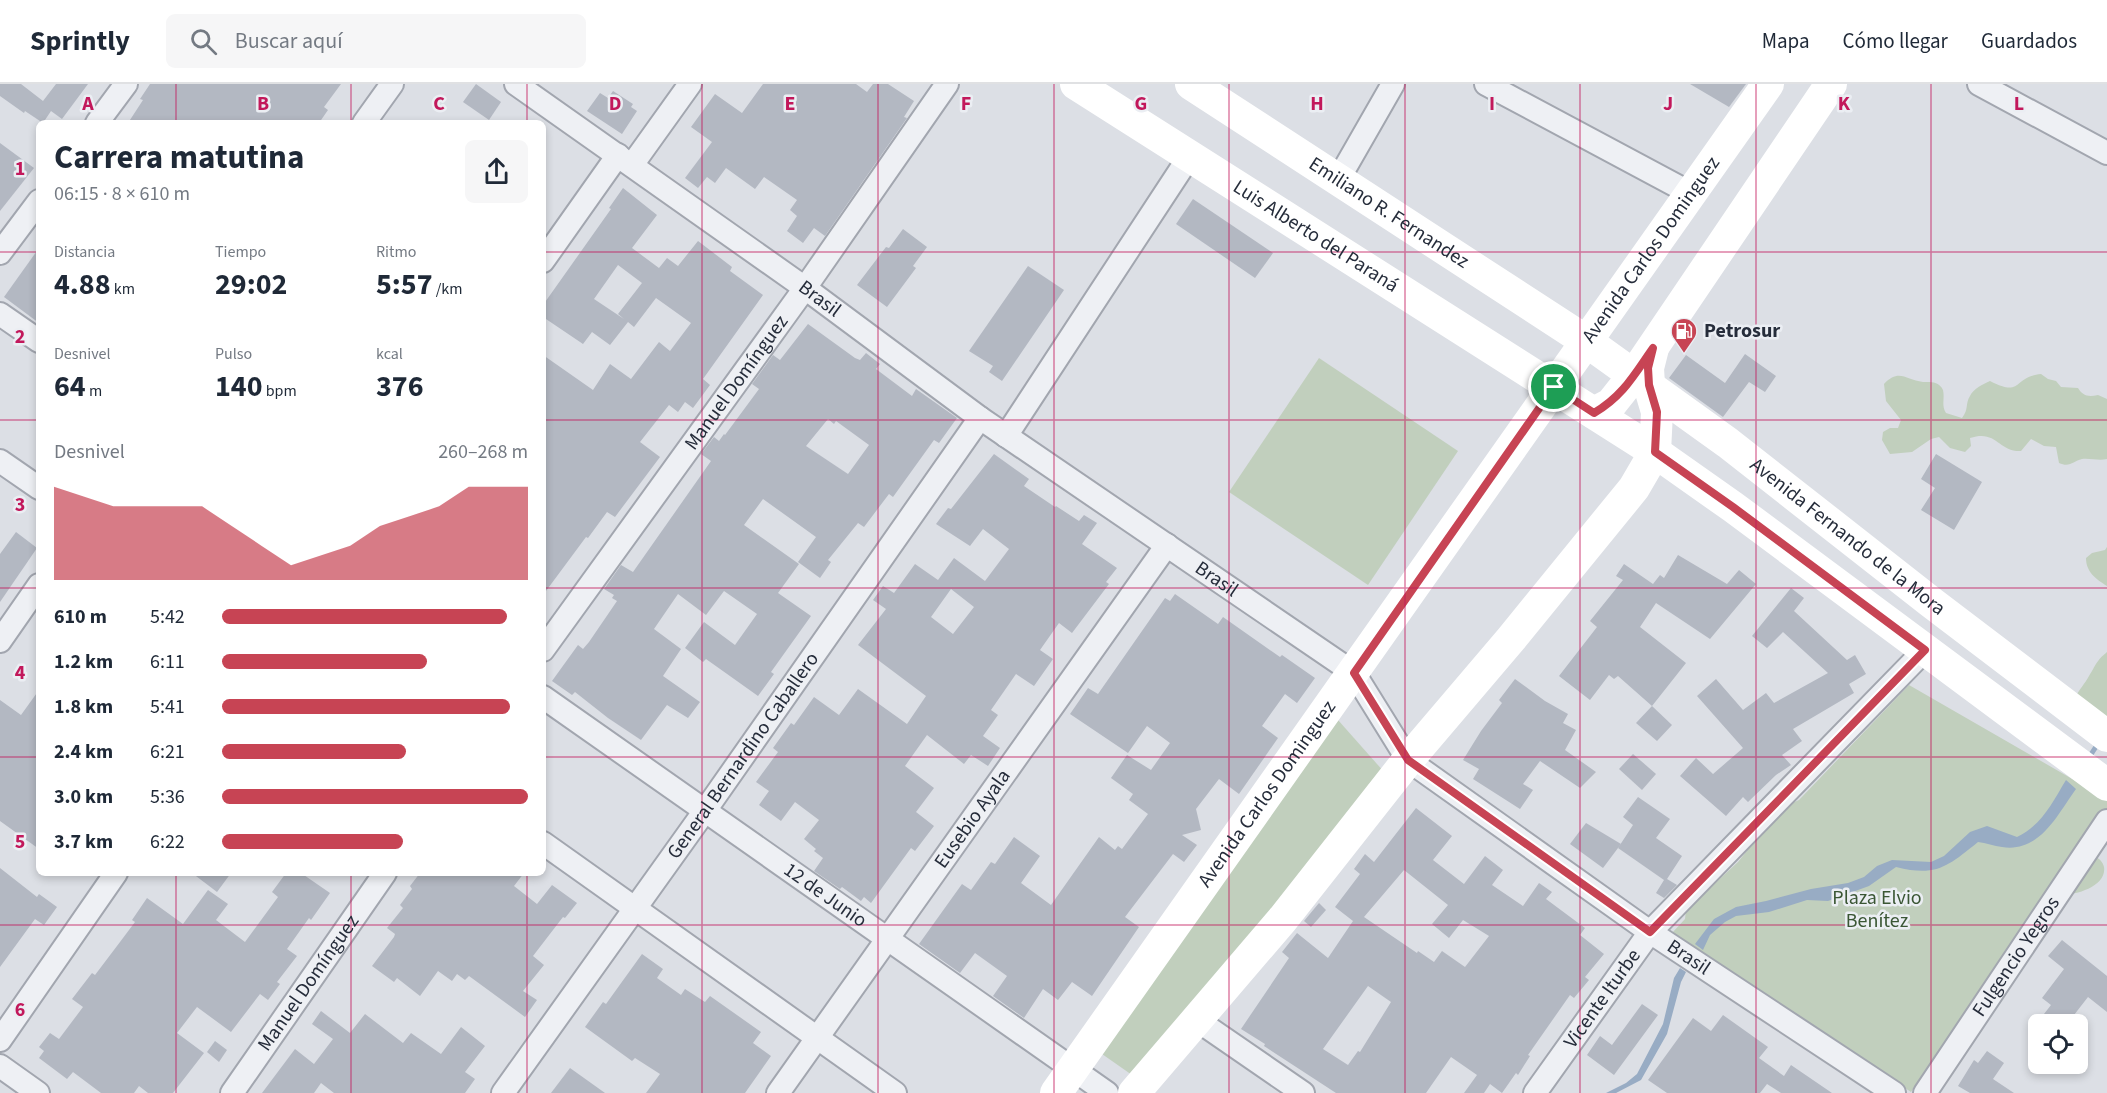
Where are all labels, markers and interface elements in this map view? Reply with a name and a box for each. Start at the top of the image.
search box [166,14,586,68]
text: Sprintly [30,21,130,61]
icon: search [187,25,220,58]
text: Buscar aquí [235,25,343,57]
text: Mapa [1762,26,1810,56]
text: Cómo llegar [1843,26,1948,56]
text: Guardados [1981,26,2077,56]
text: A [81,90,94,118]
text: B [257,90,269,118]
text: C [433,90,445,118]
text: D [609,90,621,118]
text: E [785,90,795,118]
text: F [961,90,971,118]
text: G [1135,90,1147,118]
text: H [1310,90,1324,118]
text: I [1489,90,1495,118]
text: J [1663,90,1673,118]
text: K [1838,90,1851,118]
text: L [2014,90,2024,118]
text: Carrera matutina [54,134,304,181]
button: share [465,140,528,203]
street label: Emiliano R. Fernandez [1303,150,1475,275]
street label: Avenida Carlos Dominguez [1575,151,1727,349]
text: 1 [15,155,25,183]
street label: Luis Alberto del Paraná [1227,173,1404,299]
text: 06:15 · 8 × 610 m [54,180,190,208]
text: Distancia [54,241,115,263]
text: Tiempo [215,241,266,263]
text: Ritmo [376,241,416,263]
text: 4.88 [54,263,111,306]
text: 29:02 [215,263,287,306]
text: 5:57 [376,263,433,306]
street label: Brasil [793,274,847,324]
text: km [111,278,135,300]
text: /km [433,278,463,300]
street label: Manuel Domínguez [678,309,795,456]
fuel station icon: Petrosur [1669,316,1699,354]
place label: Petrosur [1704,317,1780,345]
text: 2 [15,323,25,351]
text: Desnivel [54,343,111,365]
text: Pulso [215,343,252,365]
text: kcal [376,343,403,365]
pin [1528,361,1579,412]
text: 64 [54,365,86,408]
text: 140 [215,365,263,408]
text: 376 [376,365,424,408]
icon: arrive [1537,370,1570,403]
text: m [86,380,102,402]
text: bpm [263,380,297,402]
text: Desnivel [54,438,125,466]
text: 260–268 m [438,438,528,466]
street label: Avenida Fernando de la Mora [1744,451,1951,622]
text: 3 [15,491,25,519]
street label: Brasil [1189,555,1244,604]
text: 610 m [54,603,107,631]
text: 5:42 [150,603,185,631]
street label: General Bernardino Caballero [661,647,826,865]
text: 1.2 km [54,648,113,676]
text: 6:11 [150,648,185,676]
text: 4 [15,659,26,687]
text: 1.8 km [54,693,113,721]
text: 5:41 [150,693,185,721]
street label: Avenida Carlos Dominguez [1191,695,1343,893]
text: 2.4 km [54,738,113,766]
text: 6:21 [150,738,185,766]
street label: Eusebio Ayala [928,764,1017,874]
text: 3.0 km [54,783,113,811]
text: 5:36 [150,783,185,811]
text: 5 [15,828,25,856]
text: 3.7 km [54,828,113,856]
text: 6:22 [150,828,185,856]
street label: 12 de Junio [778,856,873,934]
park label: Plaza Elvio Benítez [1832,884,1922,935]
street label: Fulgencio Yegros [1966,891,2067,1022]
street label: Manuel Domínguez [251,909,366,1057]
street label: Brasil [1661,933,1716,982]
street label: Vicente Iturbe [1557,943,1648,1054]
text: 6 [15,996,25,1024]
map controls [2028,1014,2088,1074]
button: locate [2028,1014,2088,1074]

